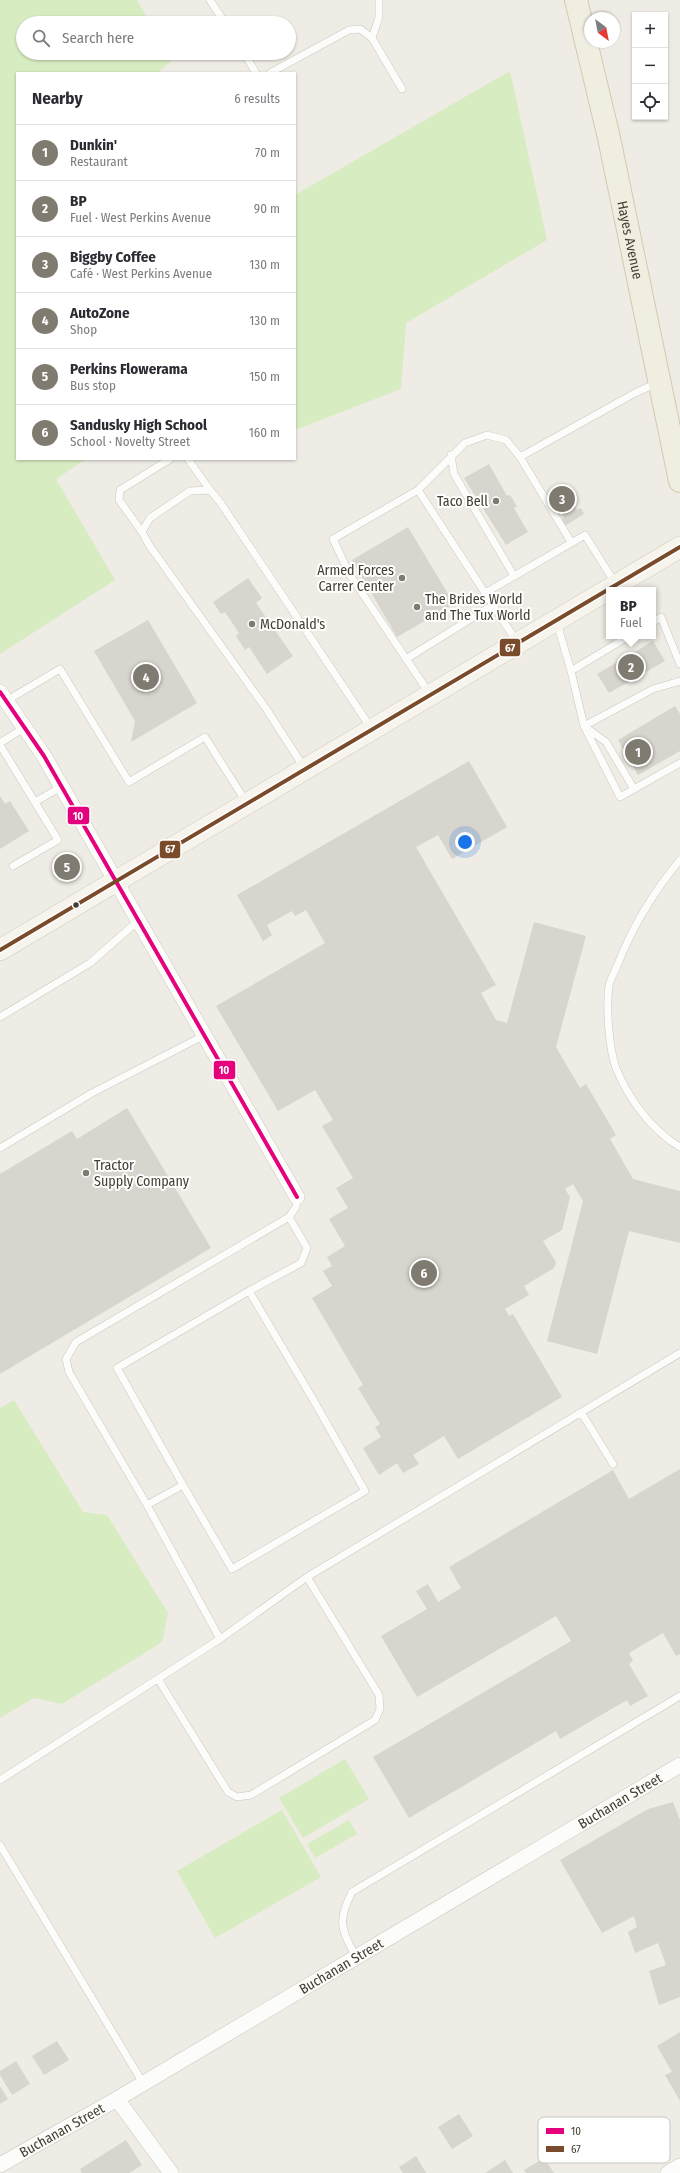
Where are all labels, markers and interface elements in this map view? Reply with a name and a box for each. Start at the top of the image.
north arrow [584,12,620,48]
map controls [632,12,668,120]
button: + [632,12,668,48]
search box [16,16,296,60]
icon: search [30,27,52,49]
text: Search here [62,29,134,47]
button: − [632,48,668,84]
button: locate [632,84,668,120]
text: Nearby [32,88,83,109]
text: 6 results [234,91,280,106]
text: Dunkin' [70,136,117,154]
text: 1 [42,145,48,160]
text: 70 m [255,145,280,160]
text: Restaurant [70,154,128,169]
text: BP [70,192,87,210]
street label: Hayes Avenue [613,199,646,281]
text: 2 [42,201,48,216]
text: 90 m [254,201,280,216]
text: Fuel · West Perkins Avenue [70,210,211,225]
text: Biggby Coffee [70,248,156,266]
text: 3 [42,257,48,272]
text: 130 m [249,257,280,272]
text: Café · West Perkins Avenue [70,266,212,281]
text: AutoZone [70,304,130,322]
text: 4 [42,313,48,328]
text: 130 m [249,313,280,328]
text: Shop [70,322,97,337]
text: Perkins Flowerama [70,360,188,378]
text: 5 [42,369,48,384]
text: 150 m [249,369,280,384]
text: Bus stop [70,378,116,393]
text: Sandusky High School [70,416,207,434]
text: 6 [42,425,48,440]
text: 160 m [249,425,280,440]
text: School · Novelty Street [70,434,190,449]
pin: 3 [549,484,575,514]
place label: Taco Bell [437,493,488,510]
marker: Taco Bell [491,496,501,506]
place label: Armed Forces Carrer Center [317,562,394,595]
marker: Armed Forces Carrer Center [397,573,407,583]
popup [606,587,656,639]
place label: The Brides World and The Tux World [425,591,531,624]
text: BP [620,597,637,615]
marker: The Brides World and The Tux World [412,602,422,612]
text: Fuel [620,615,642,630]
place label: McDonald's [260,616,325,633]
marker: McDonald's [247,619,257,629]
line badge: 67 [499,638,521,657]
text: 67 [505,642,515,655]
pin: 2 [618,652,644,682]
pin: 4 [133,662,159,692]
pin: 1 [625,737,651,767]
line badge: 10 [67,806,90,825]
text: 10 [73,810,83,823]
your location [455,832,475,852]
line badge: 67 [159,840,181,859]
text: 67 [165,843,175,856]
pin: 5 [54,852,80,882]
unlabelled marker [71,900,81,910]
line badge: 10 [213,1060,236,1080]
text: 10 [219,1064,229,1077]
place label: Tractor Supply Company [94,1157,190,1190]
marker: Tractor Supply Company [81,1168,91,1178]
pin: 6 [411,1258,437,1288]
street label: Buchanan Street [575,1769,666,1833]
street label: Buchanan Street [296,1935,387,1998]
street label: Buchanan Street [17,2100,108,2161]
legend [538,2117,670,2163]
text: 10 [571,2125,581,2138]
text: 67 [571,2143,581,2156]

